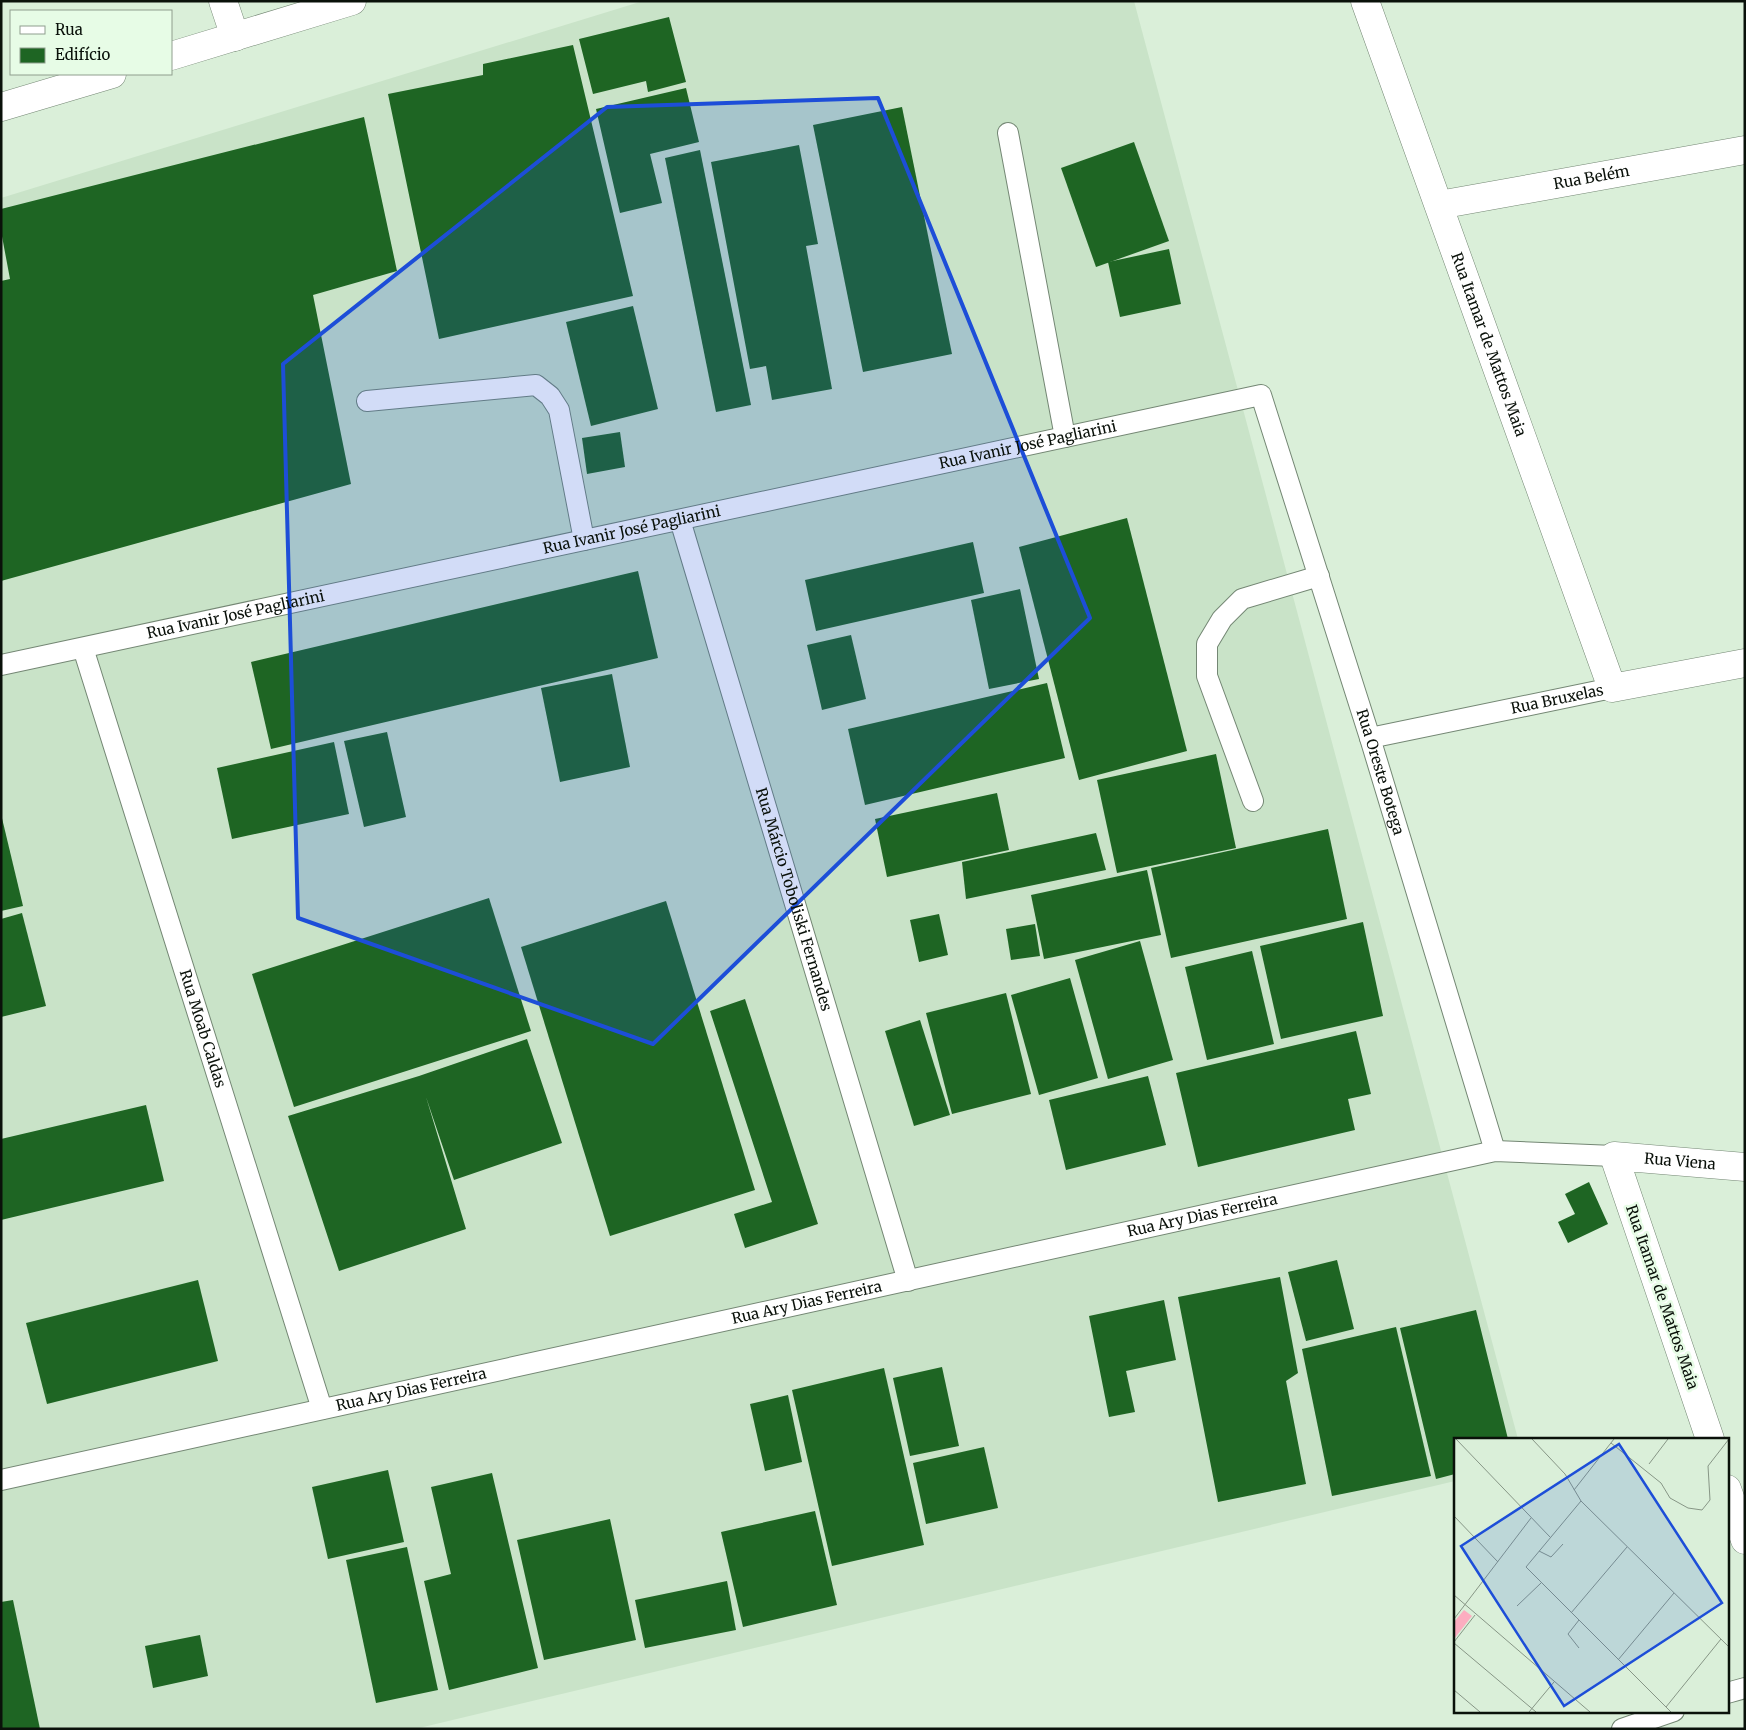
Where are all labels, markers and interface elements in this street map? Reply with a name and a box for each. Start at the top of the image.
legend [10,10,172,75]
text: Rua [55,20,83,39]
text: Edifício [55,45,111,64]
street label: Rua Belém [1552,161,1631,193]
street label: Rua Itamar de Mattos Maia [1447,250,1531,439]
street label: Rua Ivanir José Pagliarini [937,416,1118,473]
street label: Rua Ivanir José Pagliarini [541,501,722,558]
street label: Rua Ivanir José Pagliarini [145,586,326,642]
street label: Rua Bruxelas [1509,680,1605,718]
street label: Rua Oreste Botega [1352,707,1409,837]
street label: Rua Márcio Toboliski Fernandes [752,785,837,1013]
street label: Rua Moab Caldas [176,967,230,1090]
street label: Rua Viena [1643,1149,1717,1174]
street label: Rua Ary Dias Ferreira [1125,1189,1279,1241]
street label: Rua Itamar de Mattos Maia [1622,1202,1703,1392]
street label: Rua Ary Dias Ferreira [730,1276,883,1328]
street label: Rua Ary Dias Ferreira [334,1363,488,1415]
inset map [1454,1438,1728,1712]

